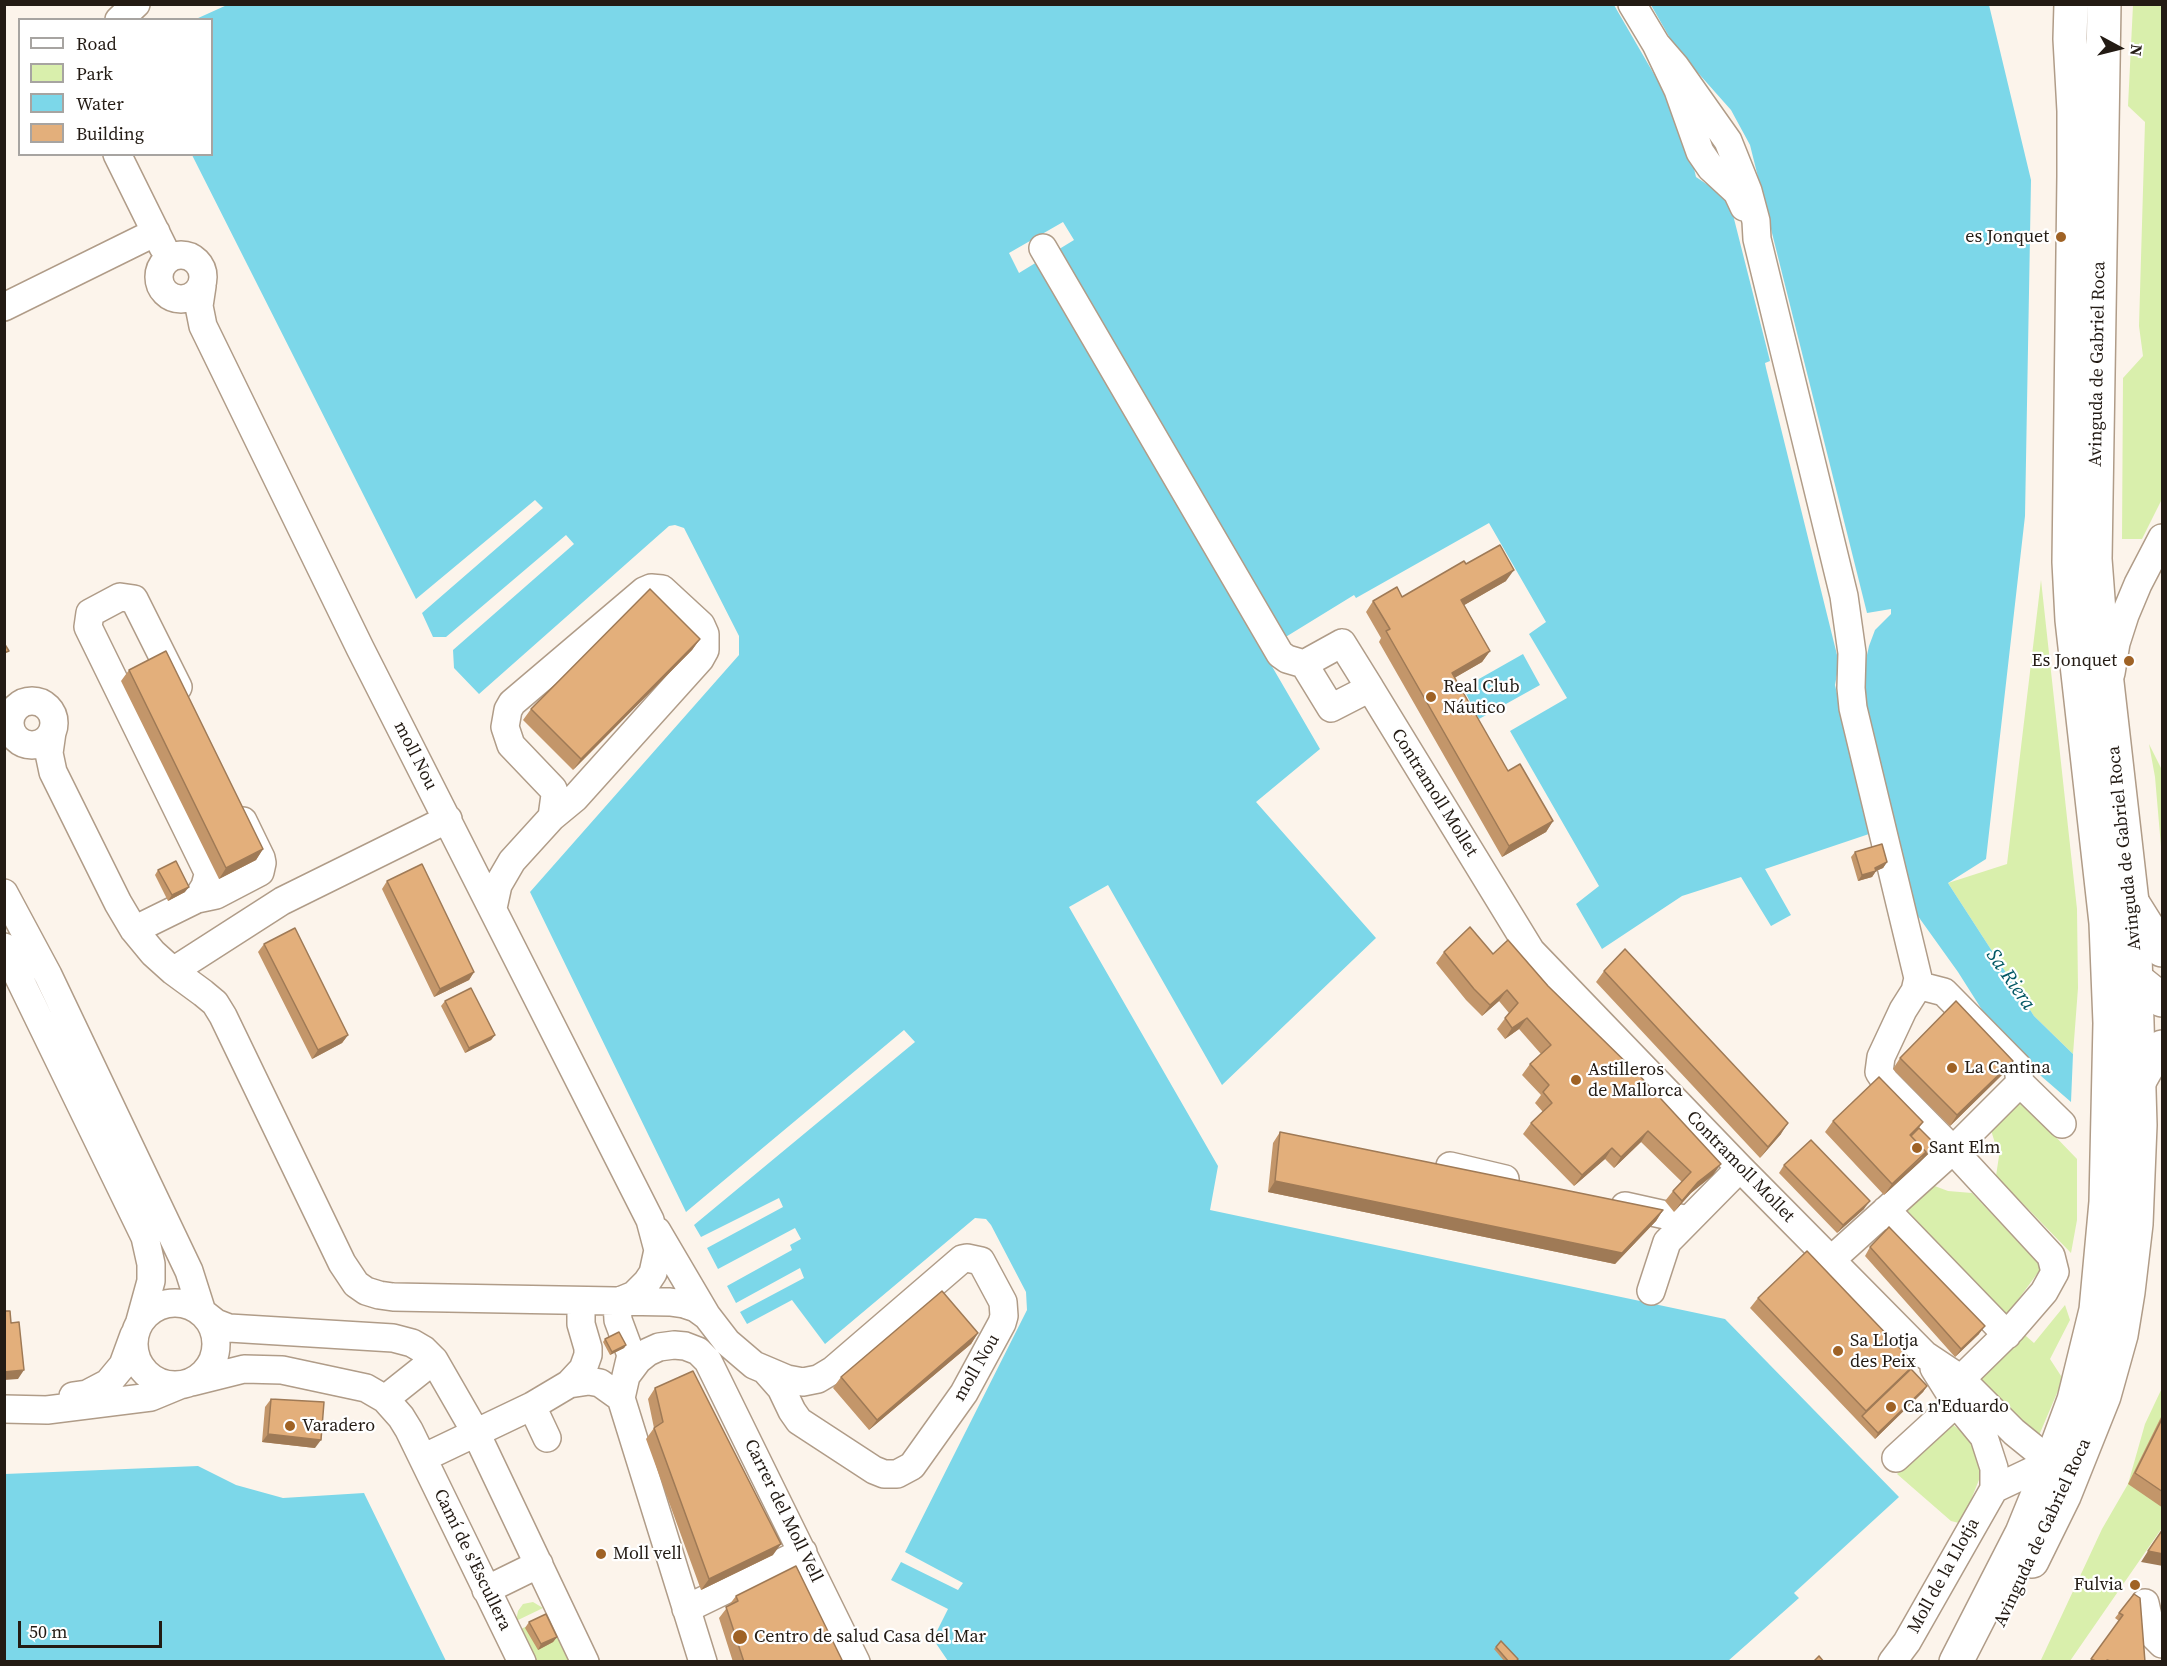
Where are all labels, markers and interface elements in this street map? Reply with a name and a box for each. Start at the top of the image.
legend [18,18,213,156]
north arrow [2089,18,2149,78]
text: Road [76,31,117,56]
text: N [2125,43,2148,57]
text: Park [76,61,113,86]
text: Water [76,91,124,116]
text: Building [76,121,144,146]
place label: es Jonquet [1965,226,2049,248]
marker: es Jonquet [2054,230,2068,244]
street label: Avinguda de Gabriel Roca [2085,261,2111,467]
place label: Es Jonquet [2032,650,2117,672]
marker: Es Jonquet [2122,654,2136,668]
place label: Real Club Náutico [1443,676,1520,718]
marker: Real Club Náutico [1424,690,1438,704]
street label: moll Nou [389,718,441,794]
street label: Contramoll Mollet [1386,725,1482,861]
street label: Avinguda de Gabriel Roca [2104,745,2146,951]
water label: Sa Riera [1980,945,2040,1015]
place label: La Cantina [1964,1057,2051,1079]
place label: Astilleros de Mallorca [1588,1059,1683,1102]
marker: La Cantina [1945,1061,1959,1075]
marker: Astilleros de Mallorca [1569,1073,1583,1087]
street label: Contramoll Mollet [1681,1107,1799,1227]
place label: Sant Elm [1929,1137,2001,1159]
marker: Sant Elm [1910,1141,1924,1155]
place label: Sa Llotja des Peix [1850,1330,1918,1372]
street label: moll Nou [949,1331,1005,1405]
marker: Sa Llotja des Peix [1831,1344,1845,1358]
place label: Ca n'Eduardo [1903,1396,2009,1418]
marker: Ca n'Eduardo [1884,1400,1898,1414]
place label: Varadero [302,1415,375,1437]
marker: Varadero [283,1419,297,1433]
street label: Avinguda de Gabriel Roca [1990,1435,2096,1631]
street label: Carrer del Moll Vell [739,1436,827,1586]
street label: Camí de s'Escullera [428,1486,516,1634]
street label: Moll de la Llotja [1903,1515,1985,1637]
place label: Moll vell [613,1543,682,1565]
marker: Moll vell [594,1547,608,1561]
place label: Fulvia [2074,1574,2123,1596]
marker: Fulvia [2128,1578,2142,1592]
scale bar [21,1609,165,1647]
text: 50 m [29,1619,67,1644]
place label: Centro de salud Casa del Mar [754,1626,986,1648]
marker: Centro de salud Casa del Mar [731,1628,749,1646]

